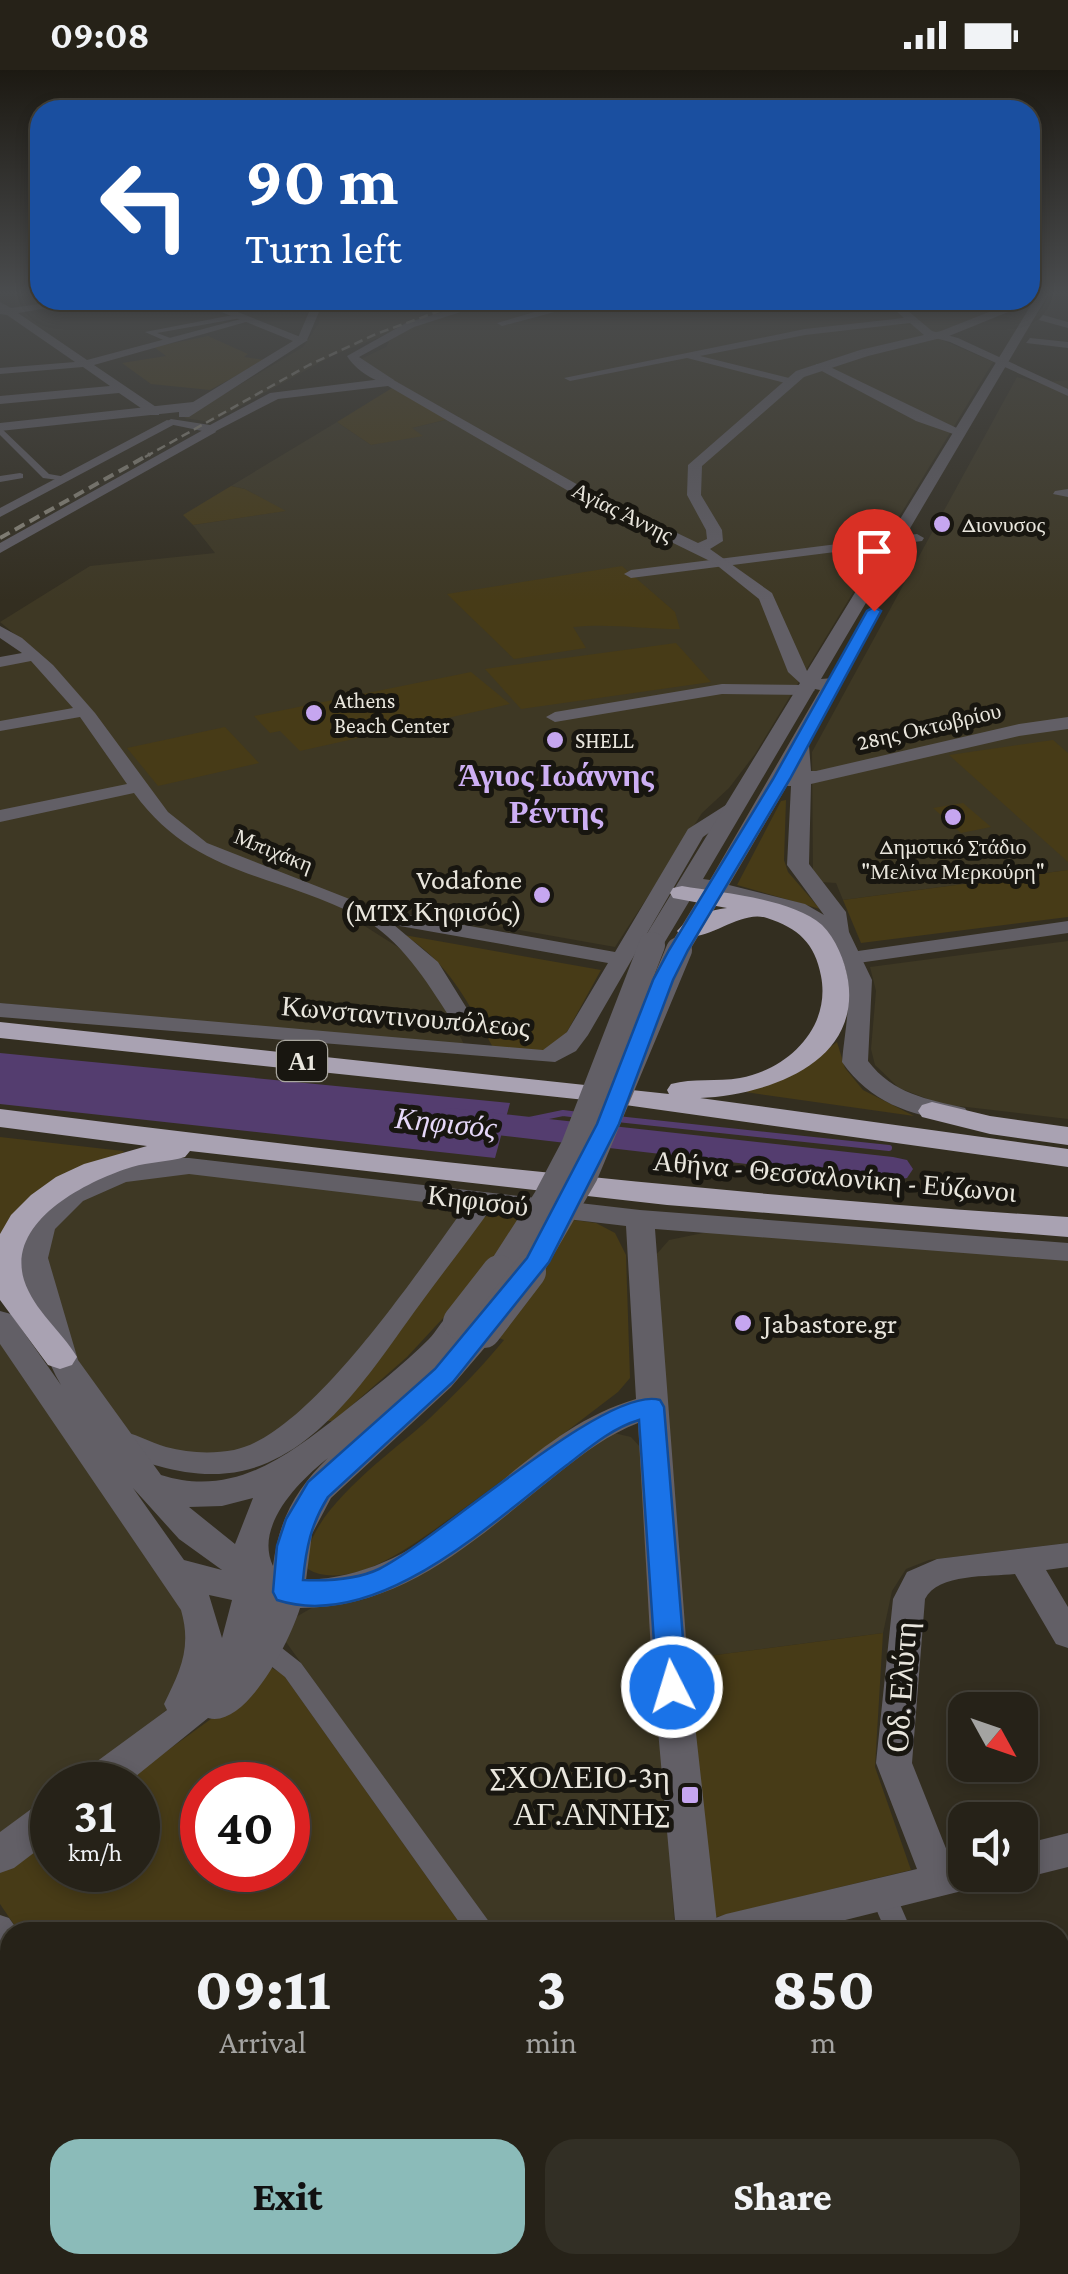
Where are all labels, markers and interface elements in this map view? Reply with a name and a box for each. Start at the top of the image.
text: 09:08 [50,14,150,56]
icon: left [80,140,210,270]
text: 90 m [245,141,398,219]
text: Turn left [245,223,402,273]
street label: Αγίας Άννης [568,477,677,548]
pin [832,509,917,612]
place label: Διονυσος [962,512,1045,537]
marker: Διονυσος [931,513,953,535]
icon: arrive [847,524,902,579]
place label: Athens Beach Center [334,688,450,738]
street label: 28ης Οκτωβρίου [855,698,1004,755]
marker: Athens Beach Center [303,702,325,724]
place label: SHELL [575,728,634,753]
marker: SHELL [544,729,566,751]
district label: Άγιος Ιωάννης Ρέντης [458,757,654,830]
marker: Δημοτικό Στάδιο "Μελίνα Μερκούρη" [942,806,964,828]
street label: Μπιχάκη [231,823,317,878]
place label: Δημοτικό Στάδιο "Μελίνα Μερκούρη" [861,834,1045,884]
place label: Vodafone (MTX Κηφισός) [344,864,522,928]
marker: Vodafone (MTX Κηφισός) [531,884,553,906]
street label: Κωνσταντινουπόλεως [280,990,532,1043]
road number: Α1 [277,1041,327,1081]
water label: Κηφισός [393,1101,499,1144]
street label: Αθήνα - Θεσσαλονίκη - Εύζωνοι [652,1145,1018,1208]
street label: Κηφισού [426,1179,530,1222]
place label: Jabastore.gr [760,1308,897,1339]
marker: Jabastore.gr [732,1312,754,1334]
street label: Οδ. Ελύτη [878,1620,924,1754]
position arrow [620,1635,724,1739]
north arrow [948,1692,1038,1782]
map controls [948,1692,1038,1892]
place label: ΣΧΟΛΕΙΟ-3η ΑΓ.ΑΝΝΗΣ [490,1759,670,1832]
speed limit sign: 40 [180,1762,310,1892]
marker: ΣΧΟΛΕΙΟ-3η ΑΓ.ΑΝΝΗΣ [679,1784,701,1806]
text: 31 [73,1787,117,1843]
button: sound [948,1802,1038,1892]
text: km/h [68,1839,122,1866]
text: 09:11 [195,1955,331,2022]
text: 3 [536,1955,566,2022]
text: 850 [772,1955,875,2022]
text: Arrival [219,2024,306,2060]
text: min [526,2024,577,2060]
text: m [811,2024,836,2060]
button: Exit [50,2139,525,2254]
button: Share [545,2139,1020,2254]

